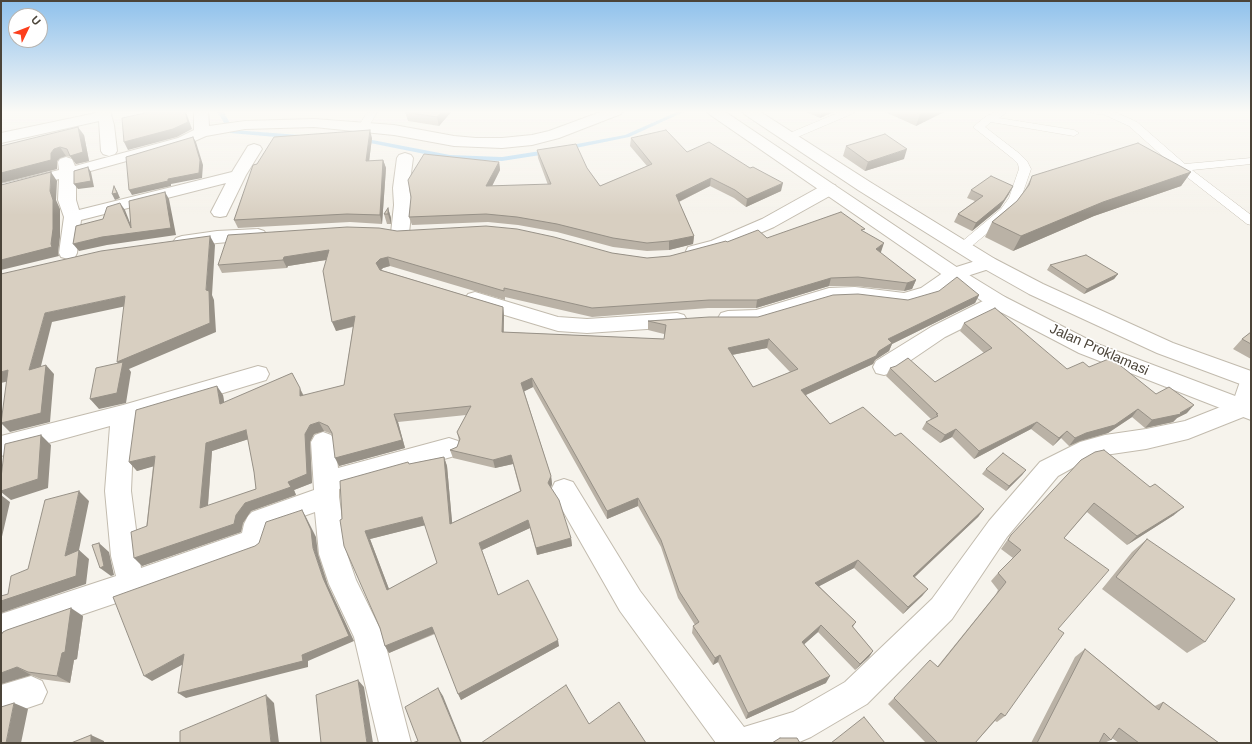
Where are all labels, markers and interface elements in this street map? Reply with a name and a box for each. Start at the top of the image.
north arrow [8,8,48,48]
text: U [29,13,43,27]
street label: Jalan Proklamasi [1047,321,1151,379]

